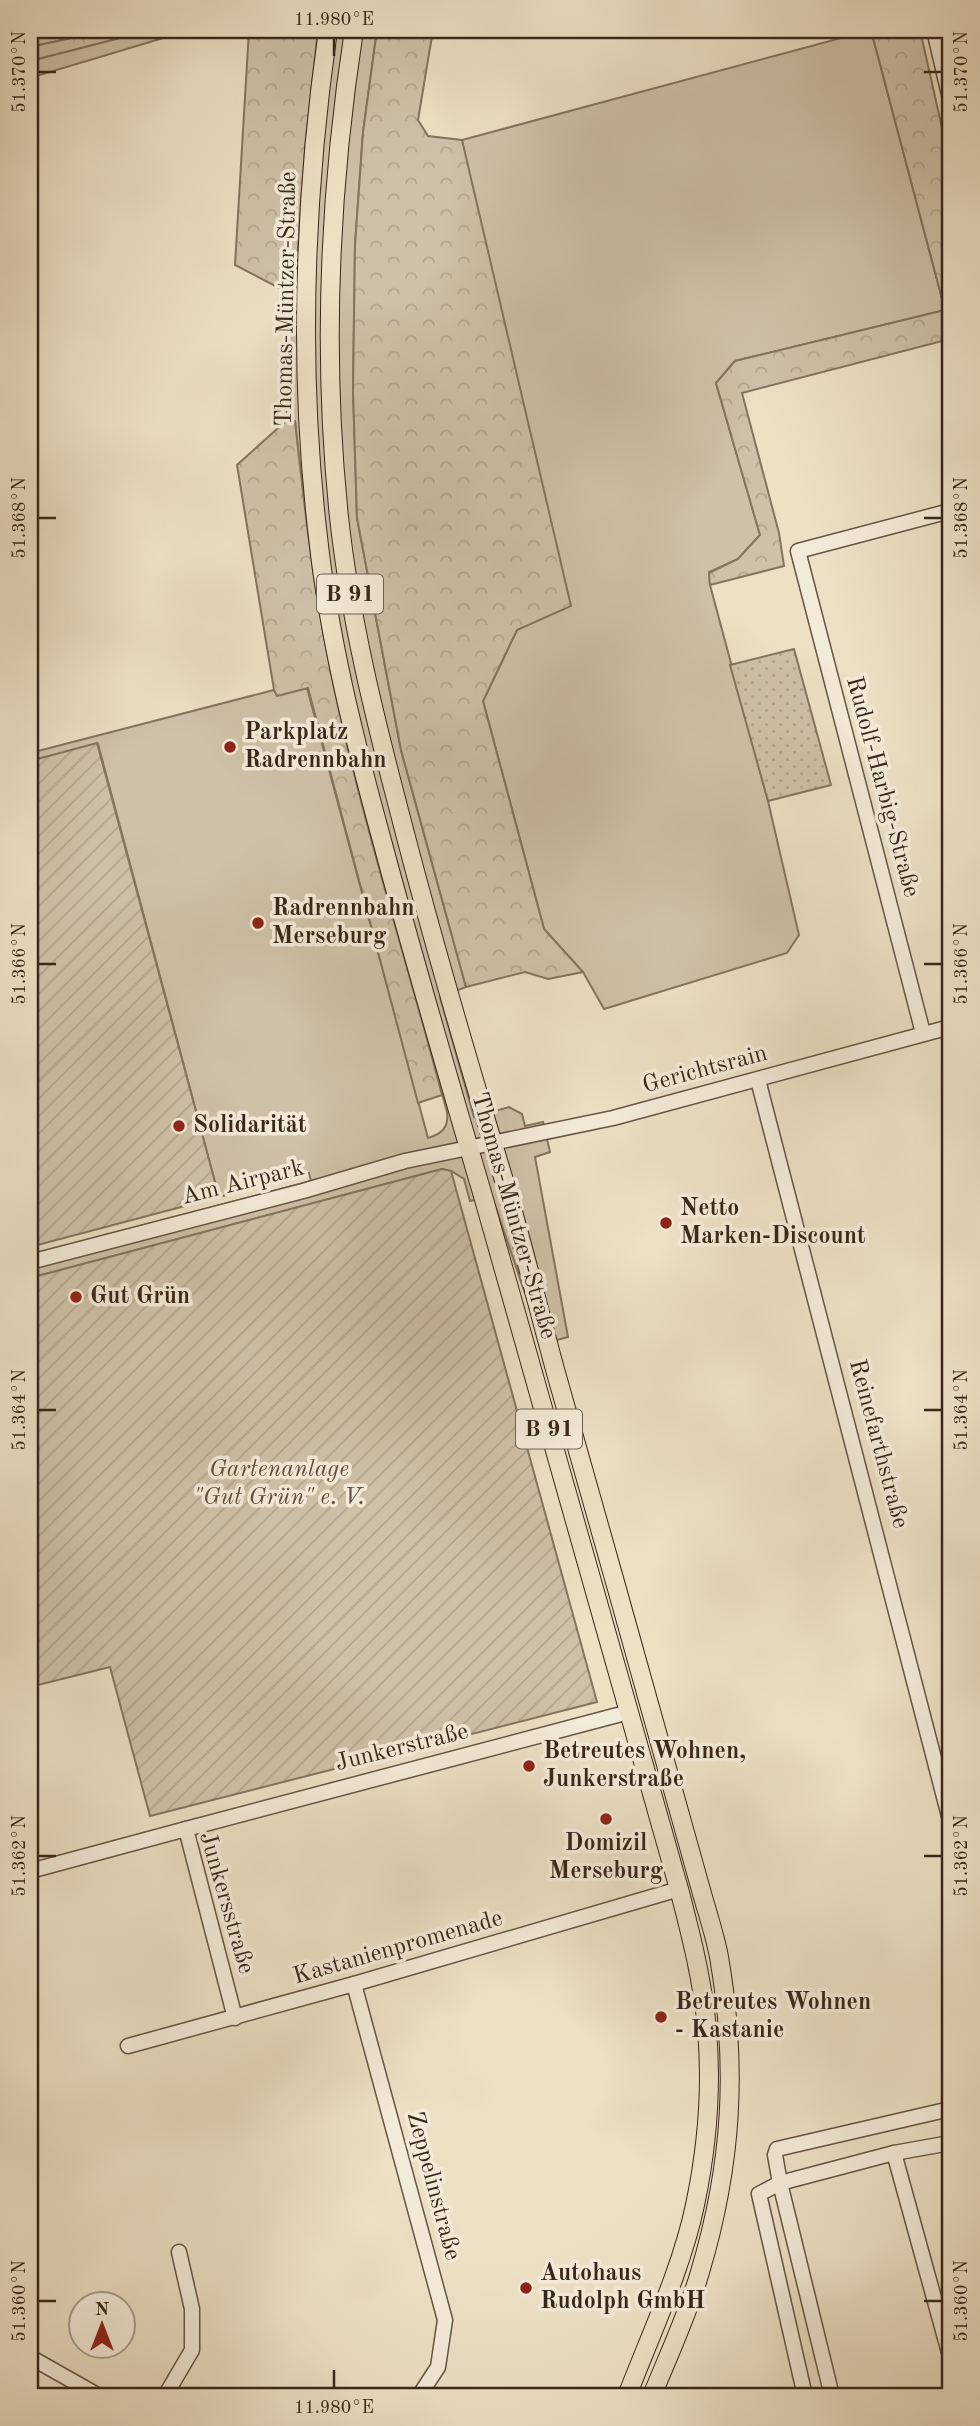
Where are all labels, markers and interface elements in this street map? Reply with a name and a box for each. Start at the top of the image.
text: 11.980°E [294,11,374,29]
text: 51.370°N [11,31,29,113]
text: 51.370°N [953,31,971,113]
street label: Thomas-Müntzer-Straße [273,171,301,427]
text: 51.368°N [11,477,29,559]
text: 51.368°N [953,477,971,559]
road number: B 91 [317,574,383,614]
street label: Rudolf-Harbig-Straße [841,674,923,900]
place label: Parkplatz Radrennbahn [244,721,387,773]
marker: Parkplatz Radrennbahn [222,739,238,755]
place label: Radrennbahn Merseburg [272,897,415,949]
marker: Radrennbahn Merseburg [250,915,266,931]
text: 51.366°N [11,923,29,1005]
text: 51.366°N [953,923,971,1005]
street label: Gerichtsrain [640,1042,770,1098]
street label: Thomas-Müntzer-Straße [466,1090,560,1342]
place label: Solidarität [193,1114,307,1138]
marker: Solidarität [171,1118,187,1134]
street label: Am Airpark [179,1156,307,1210]
place label: Netto Marken-Discount [680,1197,866,1249]
marker: Netto Marken-Discount [658,1215,674,1231]
place label: Gut Grün [90,1285,190,1309]
marker: Gut Grün [68,1289,84,1305]
street label: Reinefarthstraße [844,1357,912,1531]
text: 51.364°N [11,1369,29,1451]
text: 51.364°N [953,1369,971,1451]
road number: B 91 [516,1410,582,1448]
park label: Gartenanlage "Gut Grün" e. V. [193,1458,365,1510]
street label: Junkerstraße [333,1720,471,1776]
place label: Betreutes Wohnen, Junkerstraße [543,1740,746,1792]
marker: Betreutes Wohnen, Junkerstraße [521,1758,537,1774]
marker: Domizil Merseburg [598,1811,614,1827]
text: 51.362°N [11,1815,29,1897]
text: 51.362°N [953,1815,971,1897]
street label: Junkersstraße [194,1829,258,1977]
place label: Domizil Merseburg [549,1832,664,1884]
street label: Kastanienpromenade [291,1907,505,1989]
place label: Betreutes Wohnen - Kastanie [675,1991,871,2043]
marker: Betreutes Wohnen - Kastanie [653,2009,669,2025]
street label: Zeppelinstraße [402,2109,464,2263]
text: 51.360°N [11,2260,29,2342]
text: 51.360°N [953,2260,971,2342]
place label: Autohaus Rudolph GmbH [540,2262,705,2314]
marker: Autohaus Rudolph GmbH [518,2280,534,2296]
north arrow [66,2290,136,2360]
text: N [95,2301,110,2320]
text: 11.980°E [294,2399,374,2417]

